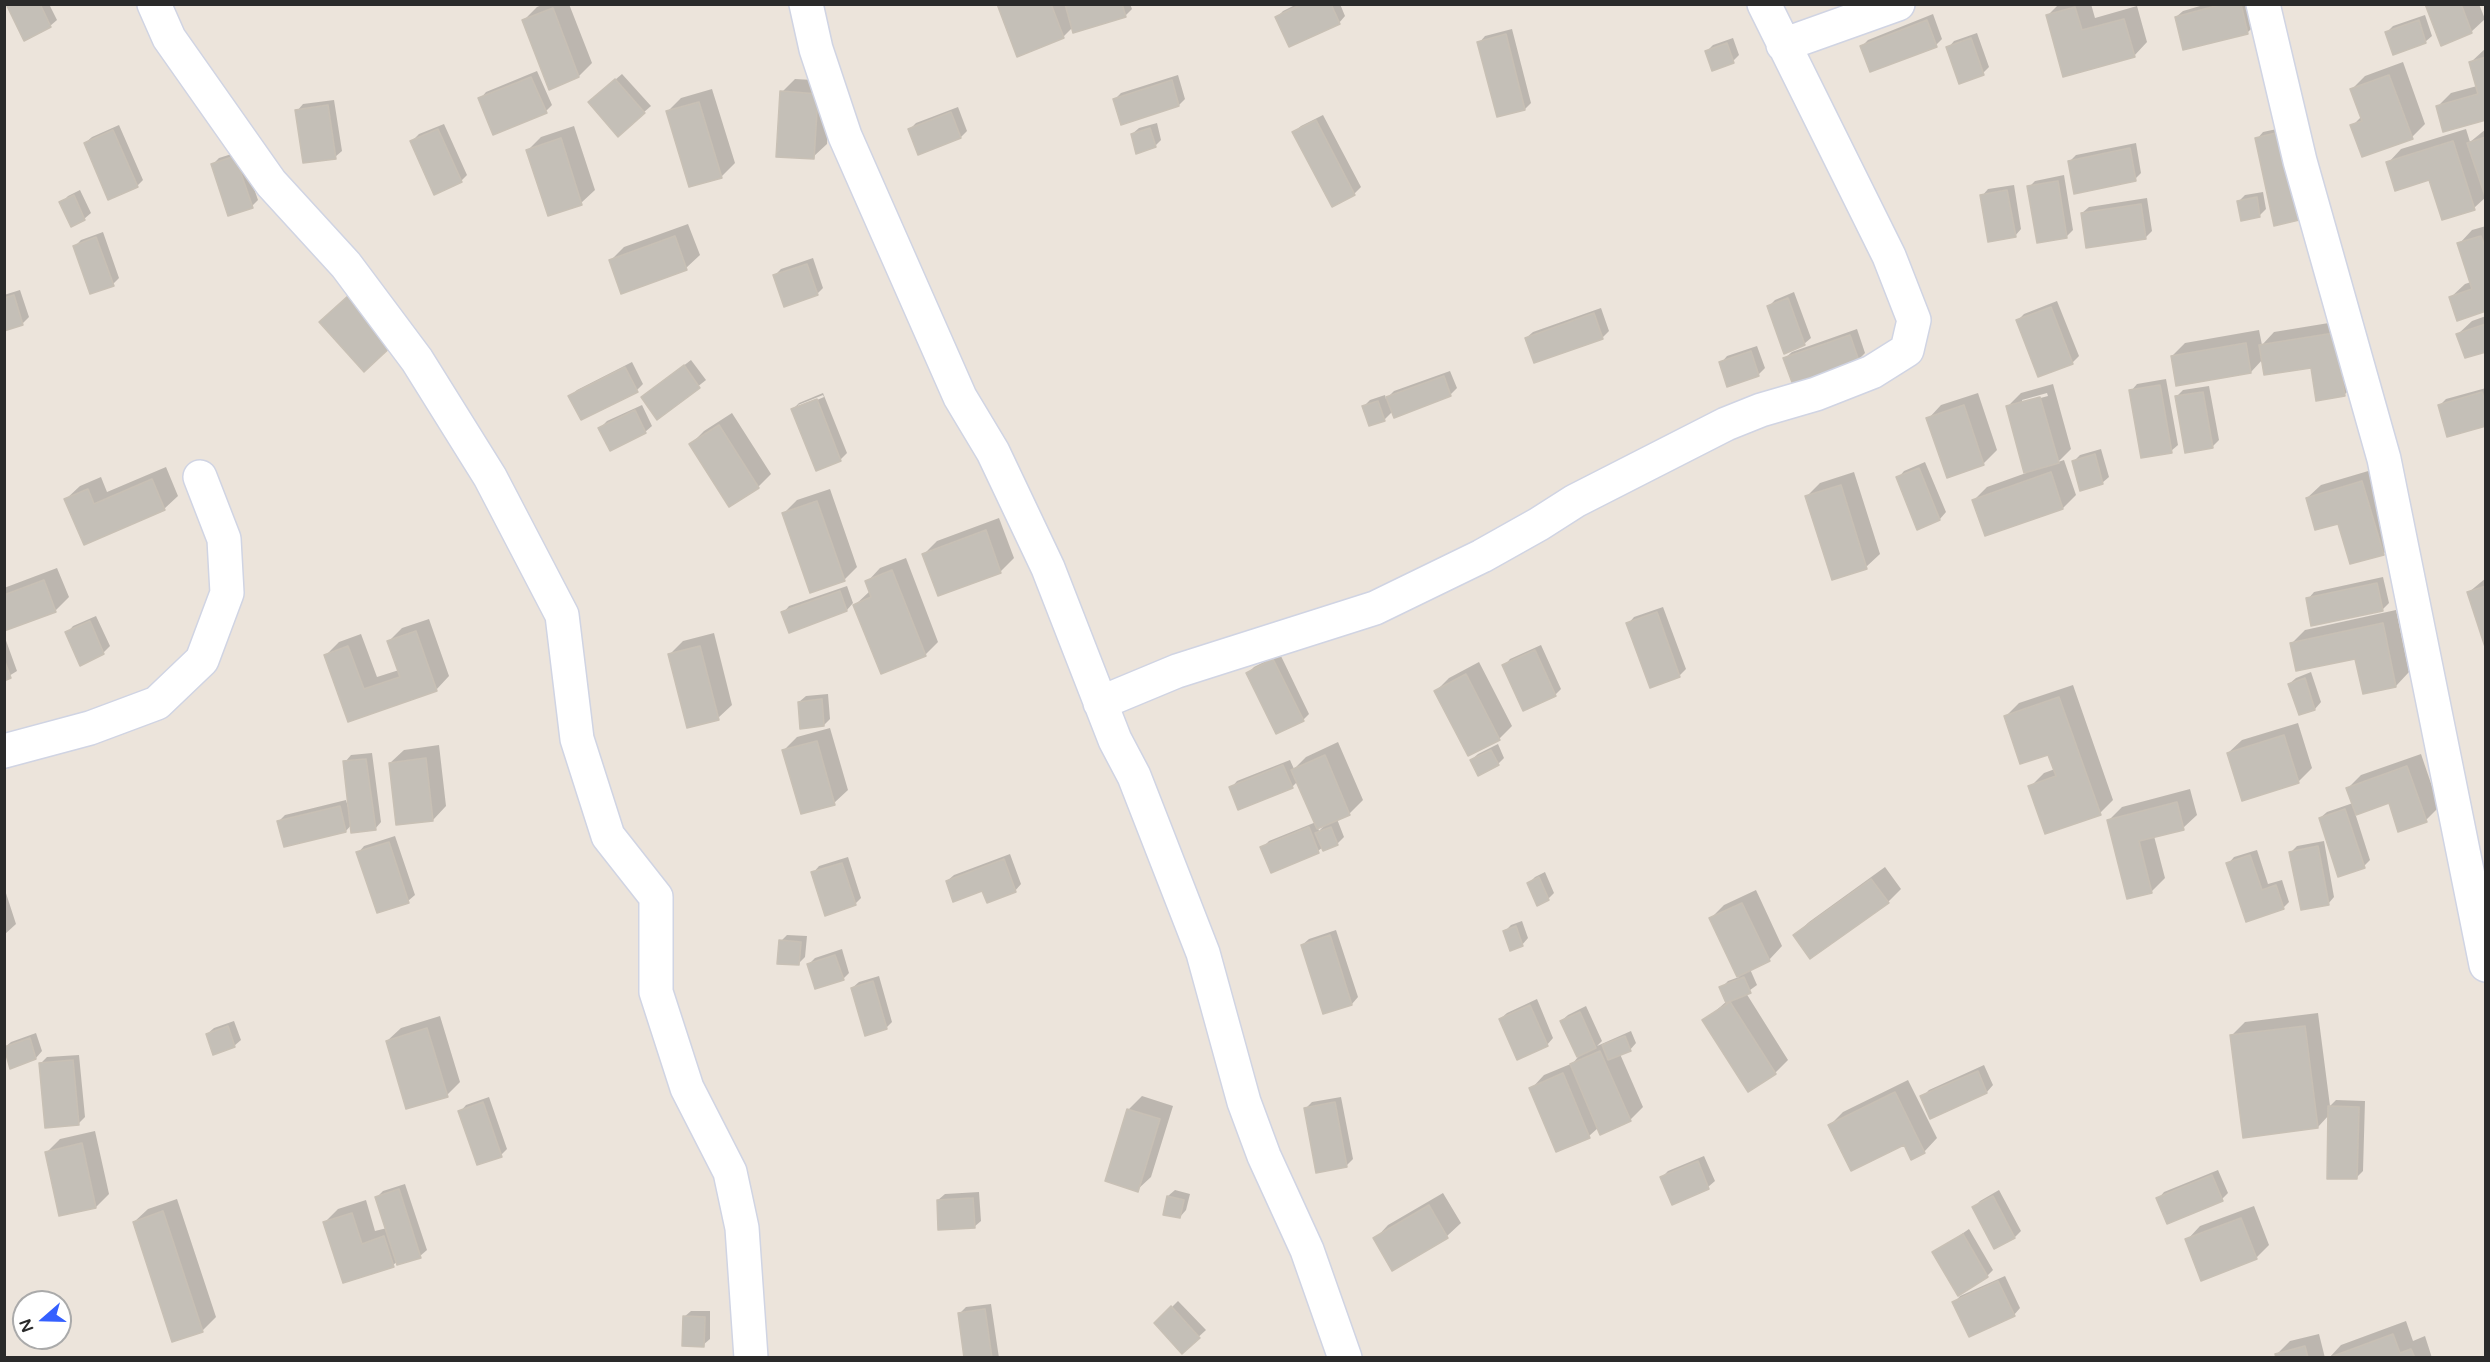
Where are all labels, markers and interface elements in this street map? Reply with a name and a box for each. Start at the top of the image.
north arrow [12,1290,72,1350]
text: N [15,1316,39,1335]

